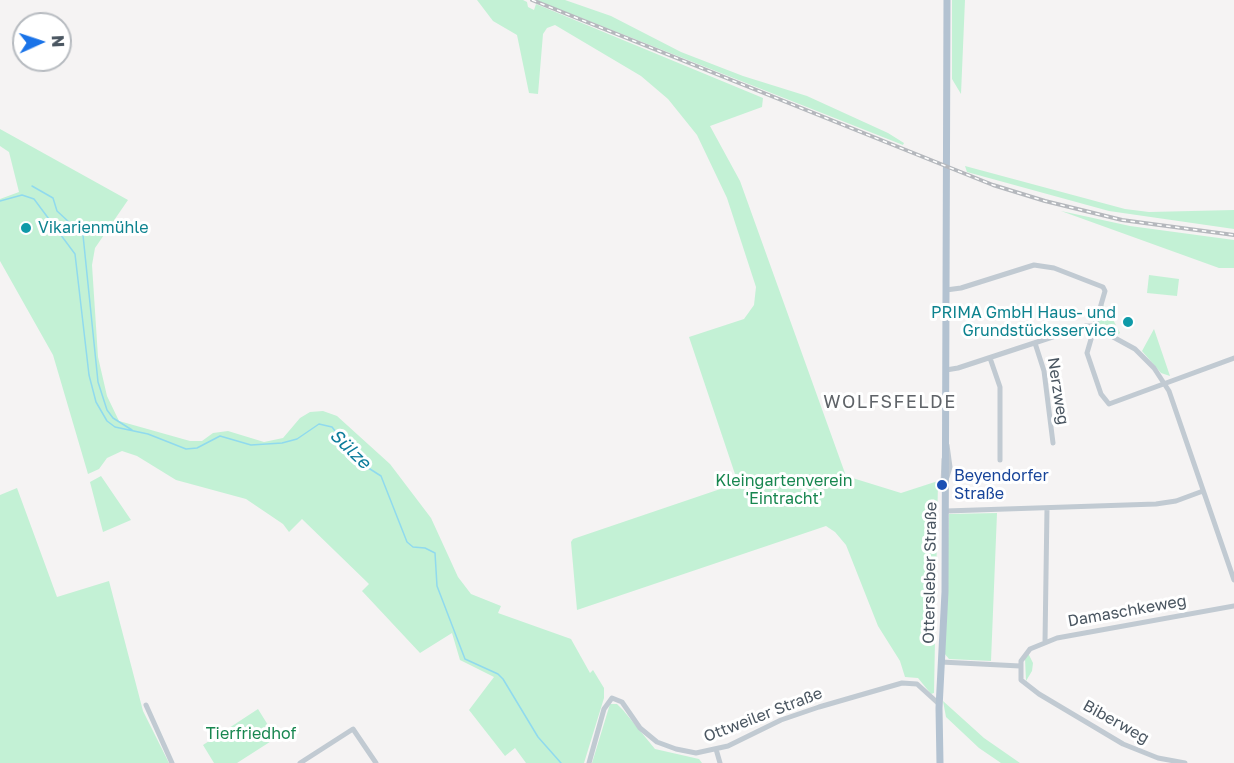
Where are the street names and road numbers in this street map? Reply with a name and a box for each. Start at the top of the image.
street label: Nerzweg [1043,356,1073,426]
street label: Ottersleber Straße [919,502,941,644]
street label: Damaschkeweg [1066,591,1188,631]
street label: Ottweiler Straße [701,684,825,746]
street label: Biberweg [1080,696,1152,748]

